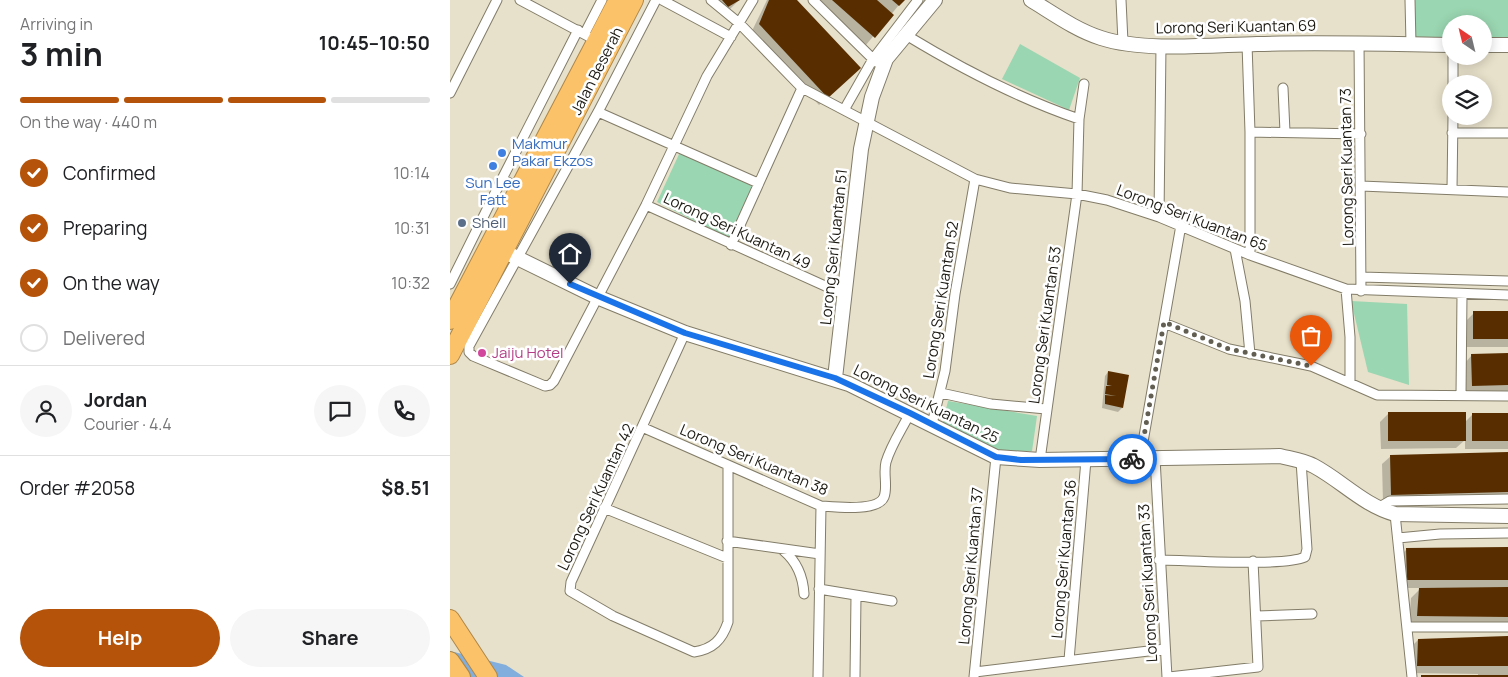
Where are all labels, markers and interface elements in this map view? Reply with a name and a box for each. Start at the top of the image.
text: Arriving in [20,13,93,35]
street label: Lorong Seri Kuantan 69 [1156,15,1316,38]
north arrow [1442,15,1492,65]
map controls [1442,15,1492,125]
street label: Jalan Beserah [565,23,628,118]
text: 10:45–10:50 [319,30,430,56]
text: 3 min [20,32,103,76]
button: layers [1442,75,1492,125]
street label: Lorong Seri Kuantan 73 [1335,88,1358,246]
text: On the way · 440 m [20,111,157,133]
place label: Makmur Pakar Ekzos [512,133,593,171]
marker: Makmur Pakar Ekzos [496,147,508,159]
icon: check [20,159,48,187]
text: Confirmed [63,160,156,186]
marker: Sun Lee Fatt [487,160,499,172]
text: 10:14 [394,162,430,184]
street label: Lorong Seri Kuantan 51 [815,168,852,326]
place label: Sun Lee Fatt [465,172,521,210]
street label: Lorong Seri Kuantan 65 [1114,179,1271,256]
street label: Lorong Seri Kuantan 49 [660,187,814,274]
place label: Shell [472,212,506,233]
icon: check [20,214,48,242]
text: Preparing [63,215,148,241]
text: 10:31 [394,217,430,239]
marker: Shell [456,217,468,229]
street label: Lorong Seri Kuantan 52 [918,220,963,380]
pin [549,233,591,284]
icon: home [556,240,584,268]
street label: Lorong Seri Kuantan 53 [1023,245,1066,405]
icon: check [20,269,48,297]
text: On the way [63,270,160,296]
text: 10:32 [391,272,430,294]
pin [1290,315,1332,366]
icon: bag [1297,322,1325,350]
text: Delivered [63,325,145,351]
place label: Jaiju Hotel [492,342,564,363]
marker: Jaiju Hotel [476,347,488,359]
street label: Lorong Seri Kuantan 25 [850,359,1002,448]
button: person [20,385,72,437]
button: chat [314,385,366,437]
button: phone [378,385,430,437]
text: Jordan [84,387,147,413]
text: Courier · 4.4 [84,413,172,435]
street label: Lorong Seri Kuantan 38 [677,419,832,500]
street label: Lorong Seri Kuantan 42 [552,420,639,574]
courier [1107,434,1157,484]
icon: bike [1118,445,1146,473]
text: Order #2058 [20,475,135,501]
text: $8.51 [381,475,430,501]
street label: Lorong Seri Kuantan 36 [1046,478,1081,639]
street label: Lorong Seri Kuantan 37 [953,486,988,646]
street label: Lorong Seri Kuantan 33 [1133,503,1162,663]
button: Help [20,609,220,667]
button: Share [230,609,430,667]

